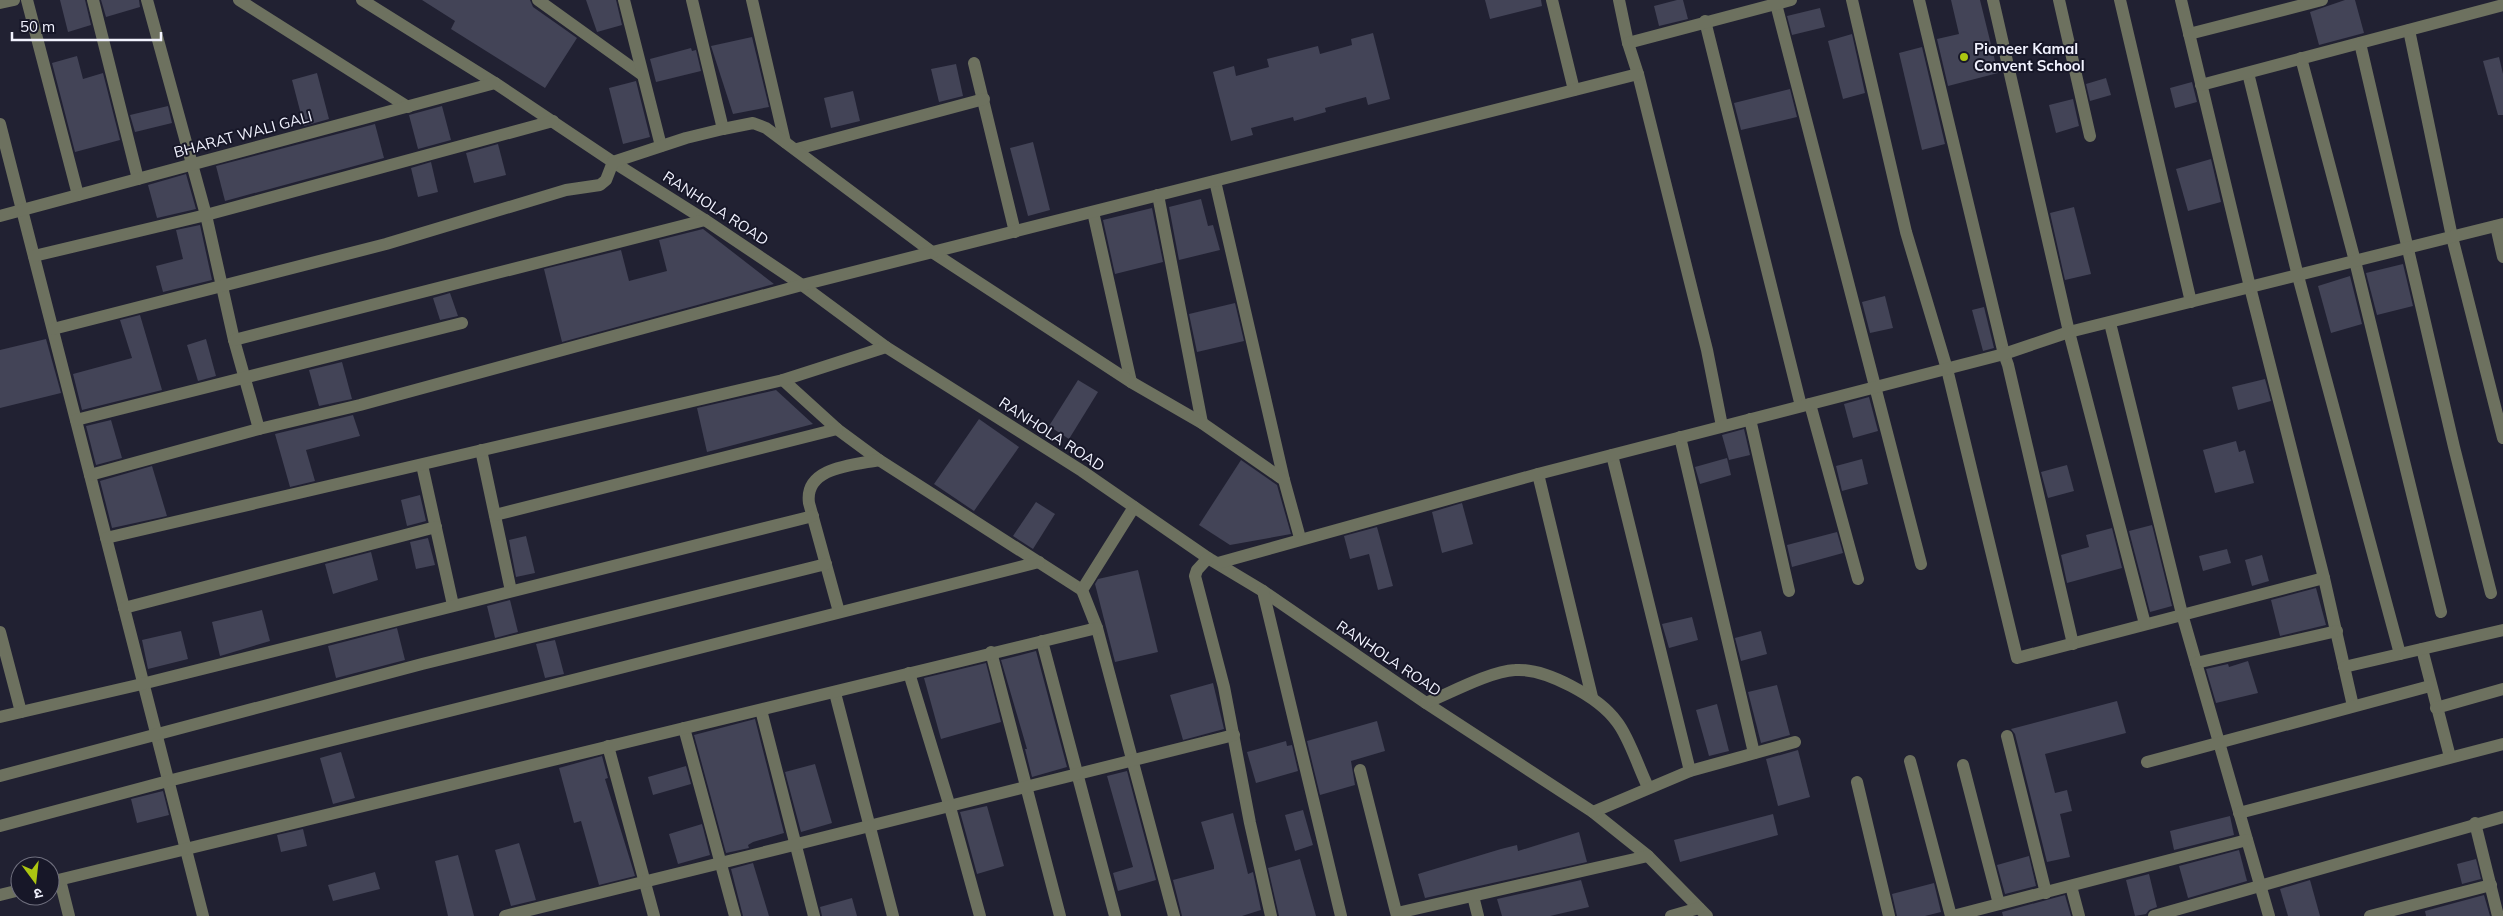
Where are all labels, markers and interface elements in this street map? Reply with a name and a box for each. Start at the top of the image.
scale bar [12,10,161,42]
text: 50 m [20,17,55,36]
place label: Pioneer Kamal Convent School [1974,39,2085,75]
marker: Pioneer Kamal Convent School [1958,51,1970,63]
street label: BHARAT WALI GALI [172,106,314,162]
street label: RANHOLA ROAD [660,167,772,249]
street label: RANHOLA ROAD [996,393,1108,475]
street label: RANHOLA ROAD [1333,616,1445,700]
north arrow [10,856,60,906]
text: उ [31,884,45,904]

